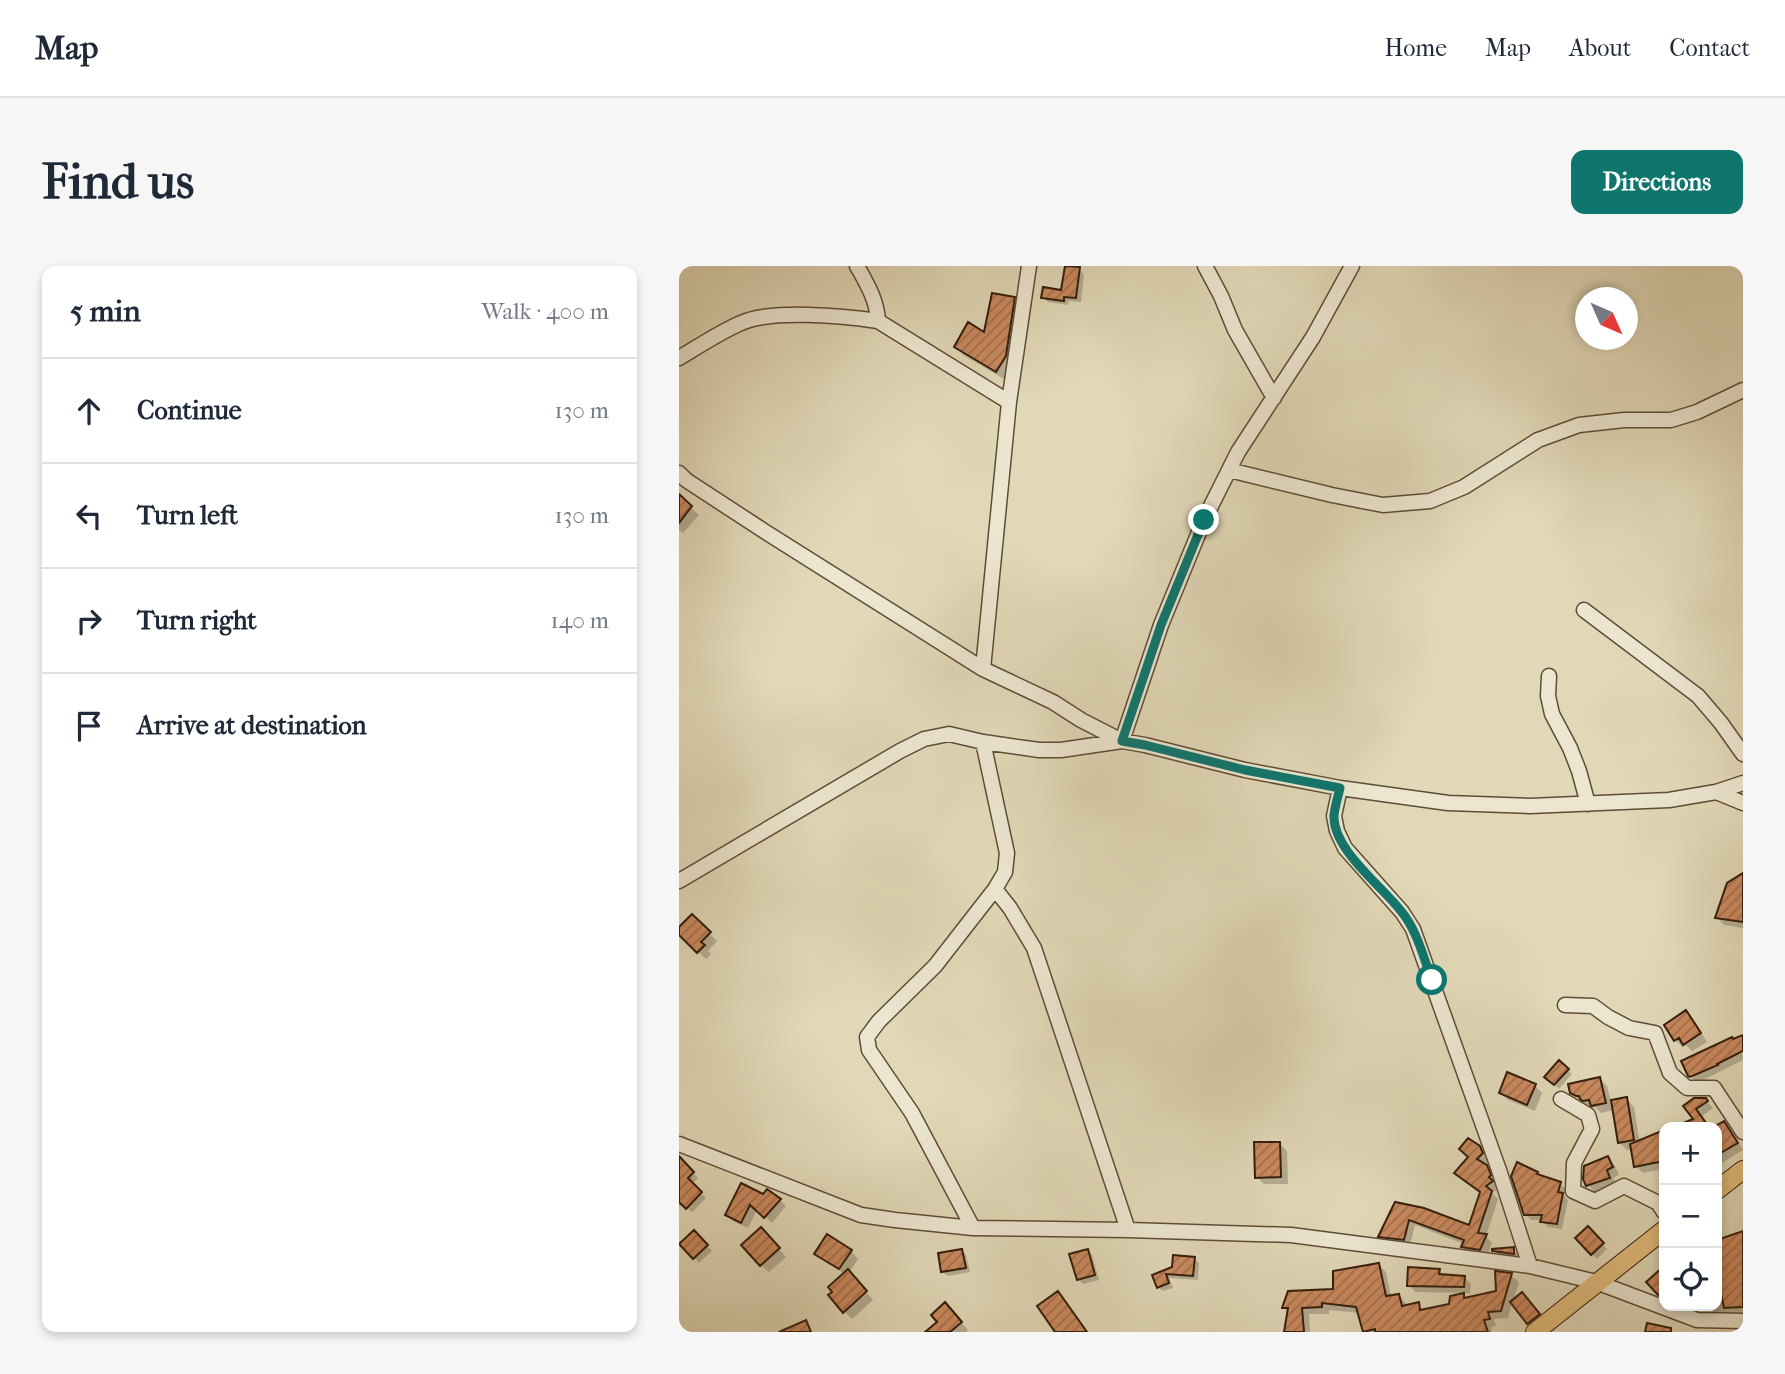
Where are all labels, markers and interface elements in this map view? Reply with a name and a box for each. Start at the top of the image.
text: Map [35,29,98,68]
text: Home [1385,34,1447,62]
text: Map [1485,34,1531,62]
text: About [1569,34,1631,62]
text: Contact [1669,34,1750,62]
button: Directions [1571,150,1743,214]
text: Find us [42,153,194,211]
north arrow [1575,287,1638,350]
text: 5 min [70,294,141,329]
text: Walk · 400 m [482,298,609,325]
icon: ahead [70,392,108,430]
text: Continue [137,395,242,426]
text: 130 m [555,397,609,424]
icon: left [70,497,108,535]
text: Turn left [137,500,238,531]
text: 130 m [555,502,609,529]
route end [1188,504,1219,535]
icon: right [70,602,108,640]
text: Turn right [137,605,257,636]
text: 140 m [550,607,609,634]
icon: arrive [70,707,108,745]
text: Arrive at destination [137,710,367,741]
route start [1416,964,1447,995]
map controls [1659,1122,1722,1311]
button: + [1659,1122,1722,1185]
button: − [1659,1185,1722,1248]
button: locate [1659,1248,1722,1311]

